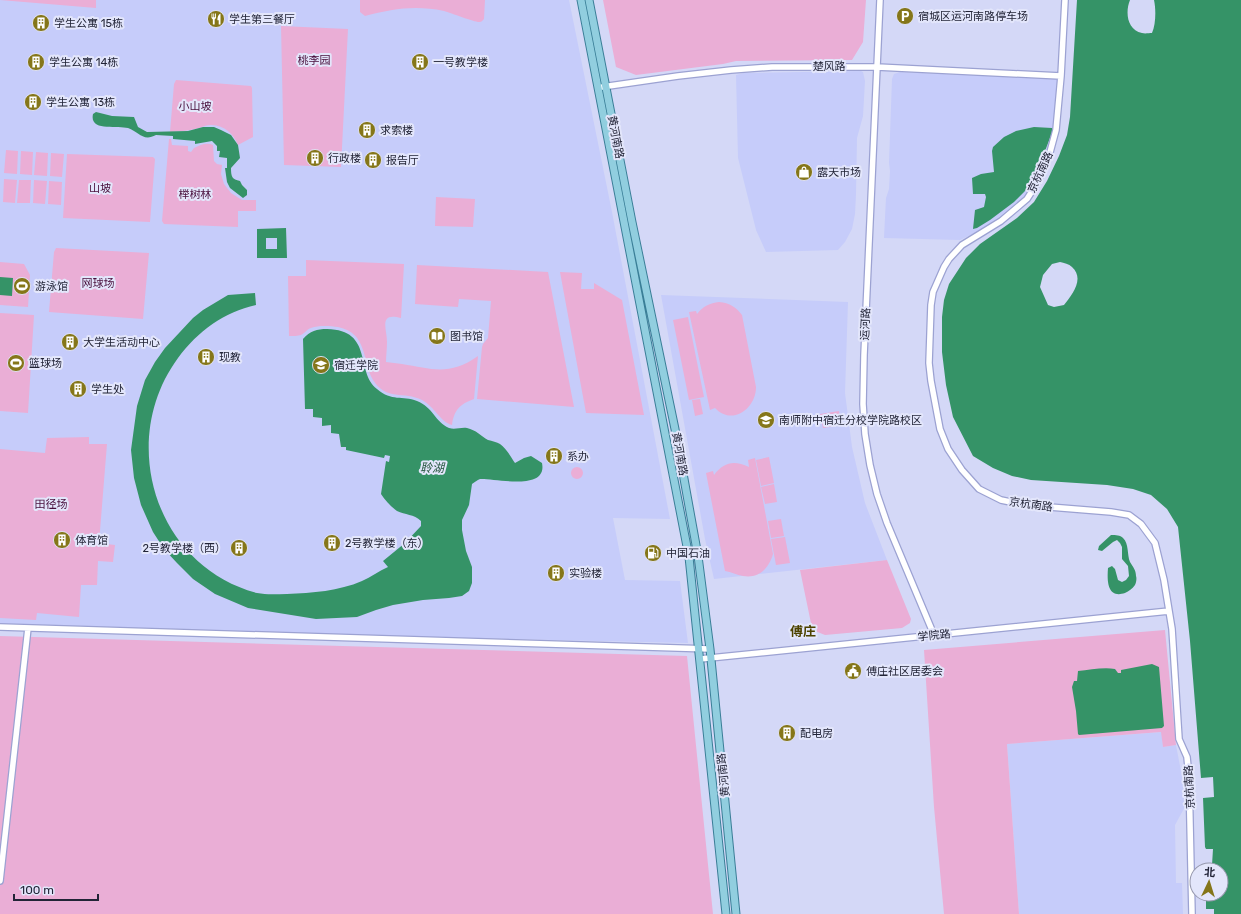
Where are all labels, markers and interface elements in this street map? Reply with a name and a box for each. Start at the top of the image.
parking icon: 宿城区运河南路停车场 [895,6,915,26]
restaurant icon: 学生第三餐厅 [206,9,226,29]
place label: 宿城区运河南路停车场 [918,10,1028,23]
building icon: 学生公寓 15栋 [31,13,51,33]
place label: 学生第三餐厅 [229,13,295,26]
place label: 学生公寓 15栋 [54,17,123,30]
building icon: 学生公寓 14栋 [26,52,46,72]
building icon: 一号教学楼 [410,52,430,72]
park label: 桃李园 [298,54,331,67]
place label: 学生公寓 14栋 [49,56,118,69]
place label: 一号教学楼 [433,56,488,69]
street label: 楚风路 [813,60,846,73]
building icon: 学生公寓 13栋 [23,92,43,112]
place label: 学生公寓 13栋 [46,96,115,109]
park label: 小山坡 [179,100,212,113]
street label: 黄河南路 [605,114,626,160]
building icon: 求索楼 [357,120,377,140]
place label: 求索楼 [380,124,413,137]
building icon: 行政楼 [305,148,325,168]
building icon: 报告厅 [363,150,383,170]
street label: 京杭南路 [1025,150,1056,195]
place label: 行政楼 [328,152,361,165]
place label: 报告厅 [386,154,419,167]
shop icon: 露天市场 [794,162,814,182]
place label: 露天市场 [817,166,861,179]
park label: 山坡 [89,182,111,195]
park label: 榉树林 [179,188,212,201]
sports icon: 游泳馆 [12,276,32,296]
park label: 网球场 [82,277,115,290]
place label: 游泳馆 [35,280,68,293]
street label: 运河路 [858,307,873,341]
library icon: 图书馆 [427,326,447,346]
place label: 图书馆 [450,330,483,343]
building icon: 大学生活动中心 [60,332,80,352]
place label: 大学生活动中心 [83,336,160,349]
building icon: 现教 [196,347,216,367]
place label: 现教 [219,351,241,364]
sports icon: 篮球场 [6,353,26,373]
school or university icon: 宿迁学院 [311,355,331,375]
place label: 篮球场 [29,357,62,370]
place label: 宿迁学院 [334,359,378,372]
building icon: 学生处 [68,379,88,399]
place label: 学生处 [91,383,124,396]
school or university icon: 南师附中宿迁分校学院路校区 [756,410,776,430]
place label: 南师附中宿迁分校学院路校区 [779,414,922,427]
street label: 黄河南路 [669,431,690,477]
building icon: 系办 [544,446,564,466]
place label: 系办 [567,450,589,463]
water label: 聆湖 [420,461,446,475]
street label: 京杭南路 [1008,495,1054,514]
park label: 田径场 [35,498,68,511]
building icon: 体育馆 [52,530,72,550]
building icon: 2号教学楼（东） [322,533,342,553]
place label: 体育馆 [75,534,108,547]
place label: 2号教学楼（东） [345,537,428,550]
building icon: 2号教学楼（西） [229,538,249,558]
place label: 2号教学楼（西） [143,542,226,555]
fuel station icon: 中国石油 [643,543,663,563]
place label: 中国石油 [666,547,710,560]
building icon: 实验楼 [546,563,566,583]
place label: 实验楼 [569,567,602,580]
district label: 傅庄 [790,624,816,639]
street label: 学院路 [917,627,951,644]
public building icon: 傅庄社区居委会 [843,661,863,681]
place label: 傅庄社区居委会 [866,665,943,678]
building icon: 配电房 [777,723,797,743]
place label: 配电房 [800,727,833,740]
street label: 黄河南路 [715,752,732,798]
street label: 京杭南路 [1182,765,1197,809]
north arrow [1189,862,1229,902]
text: 北 [1204,866,1216,879]
scale bar [14,876,98,902]
text: 100 m [20,883,54,897]

